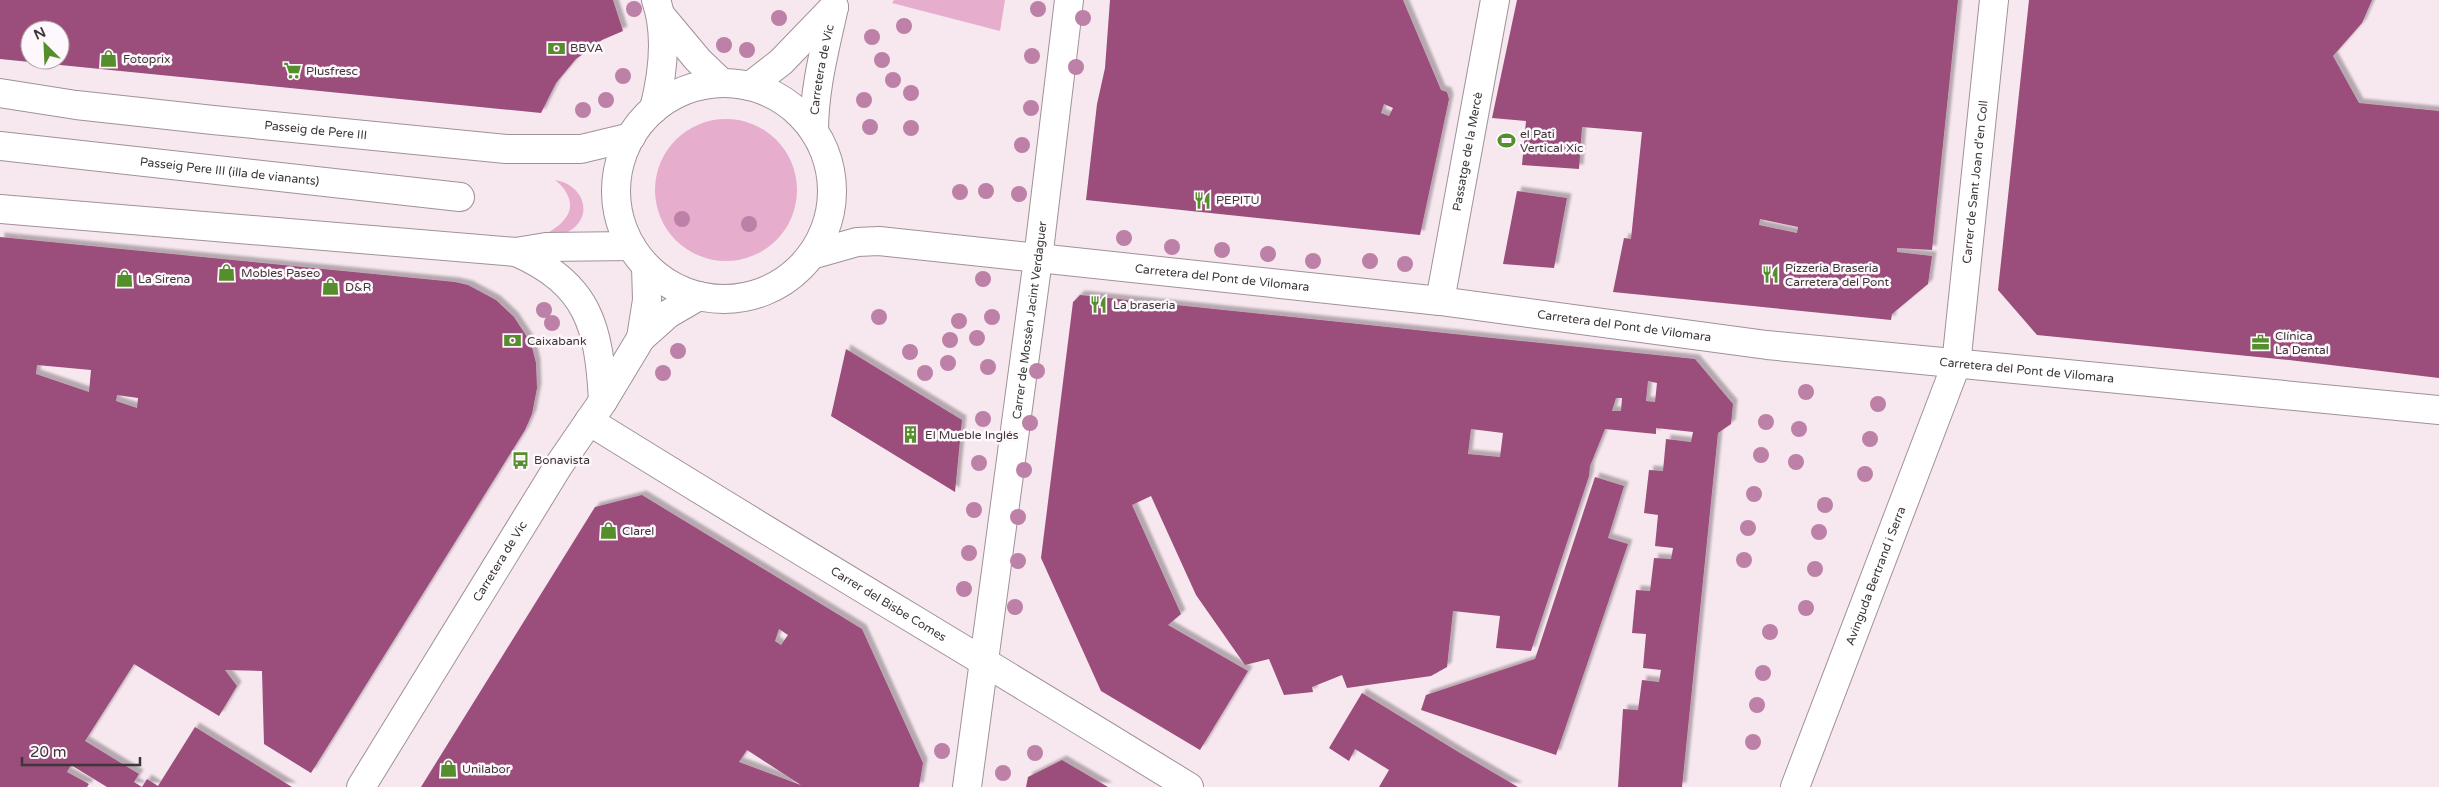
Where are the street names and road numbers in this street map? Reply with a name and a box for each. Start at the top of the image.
street label: Carretera de Vic [808,23,837,115]
street label: Passatge de la Mercè [1450,91,1485,212]
street label: Carrer de Sant Joan d'en Coll [1960,100,1991,264]
street label: Passeig de Pere III [264,118,368,142]
street label: Passeig Pere III (illa de vianants) [139,155,320,188]
street label: Carrer de Mossèn Jacint Verdaguer [1010,220,1050,420]
street label: Carretera del Pont de Vilomara [1134,261,1310,294]
street label: Carretera del Pont de Vilomara [1536,307,1712,344]
street label: Carretera del Pont de Vilomara [1939,355,2115,386]
street label: Avinguda Bertrand i Serra [1843,504,1908,647]
street label: Carretera de Vic [470,518,530,604]
street label: Carrer del Bisbe Comes [828,564,949,645]

